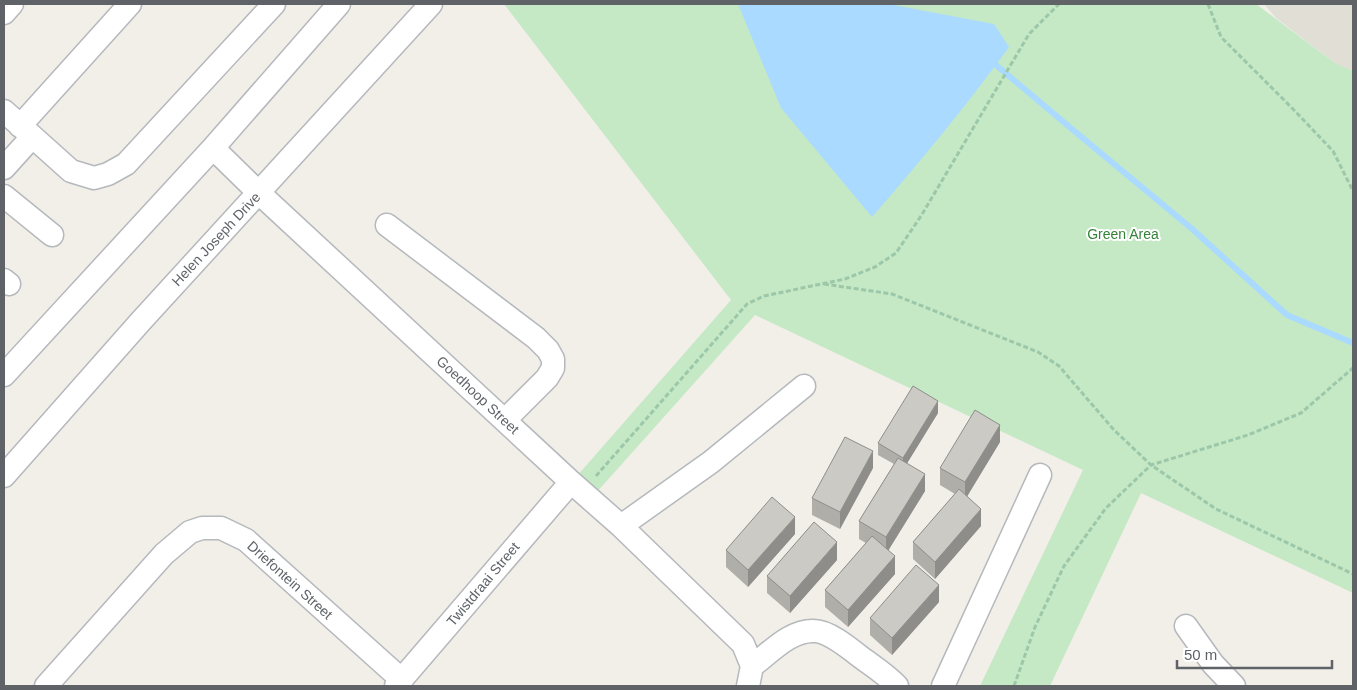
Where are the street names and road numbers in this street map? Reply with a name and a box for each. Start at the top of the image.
street label: Helen Joseph Drive [168,189,264,289]
street label: Goedhoop Street [434,353,523,437]
street label: Driefontein Street [244,538,336,622]
street label: Twistdraai Street [443,539,523,629]

